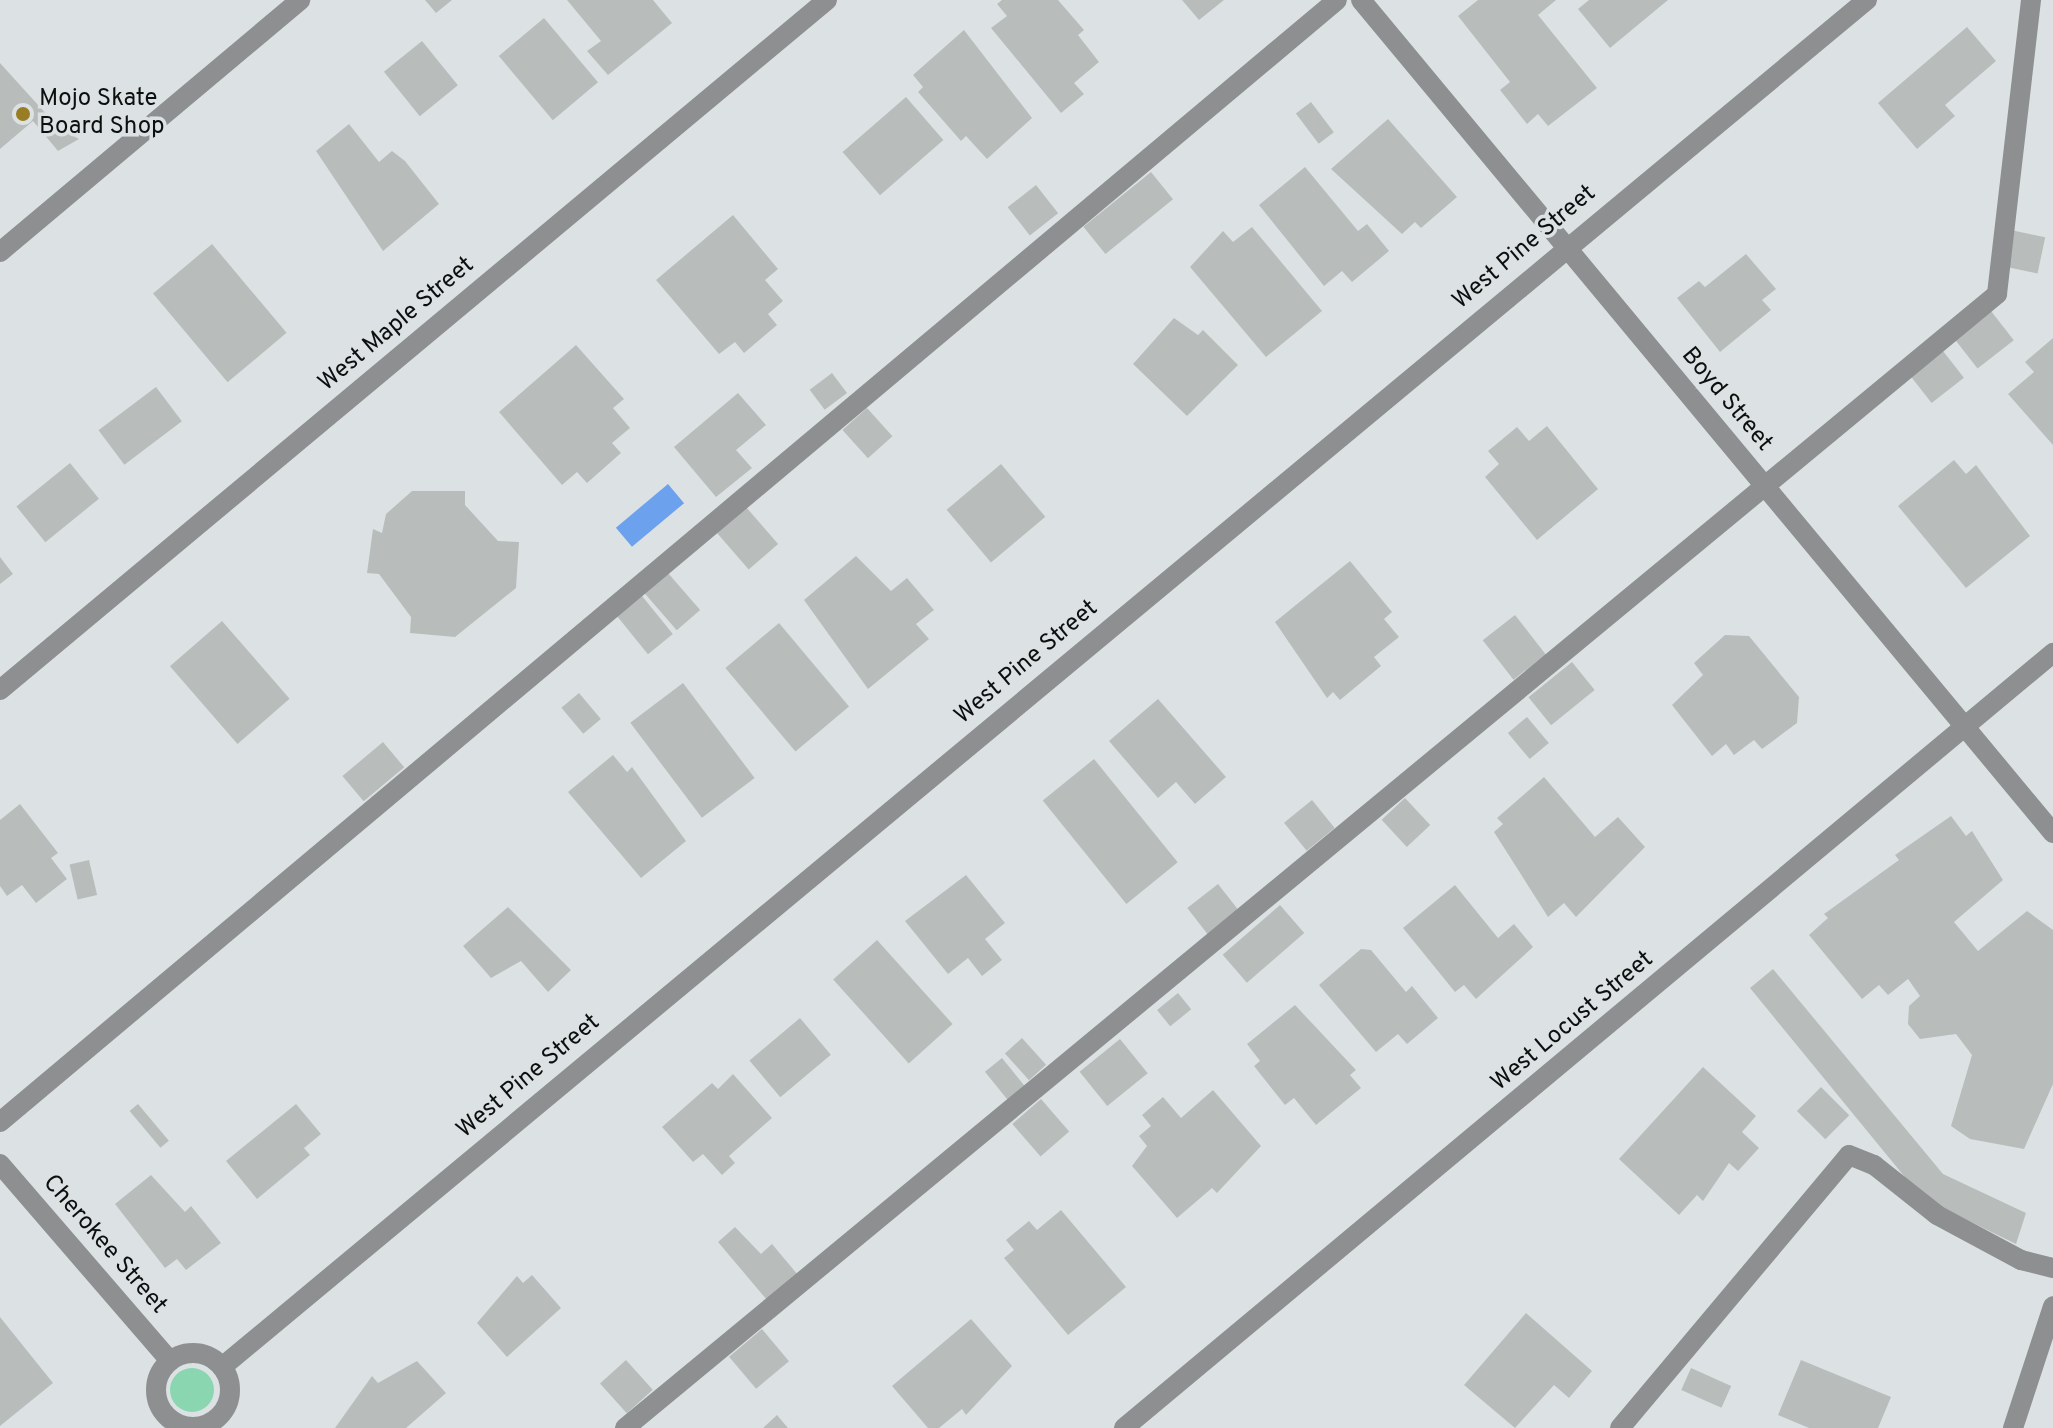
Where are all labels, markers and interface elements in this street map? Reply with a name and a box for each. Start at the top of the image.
place label: Mojo Skate Board Shop [39,86,165,142]
marker: Mojo Skate Board Shop [14,105,32,123]
street label: West Pine Street [1448,180,1602,316]
street label: West Maple Street [313,252,481,398]
street label: Boyd Street [1674,342,1778,458]
street label: West Pine Street [950,595,1104,731]
street label: West Locust Street [1486,946,1660,1098]
street label: West Pine Street [452,1009,606,1145]
street label: Cherokee Street [36,1170,172,1320]

